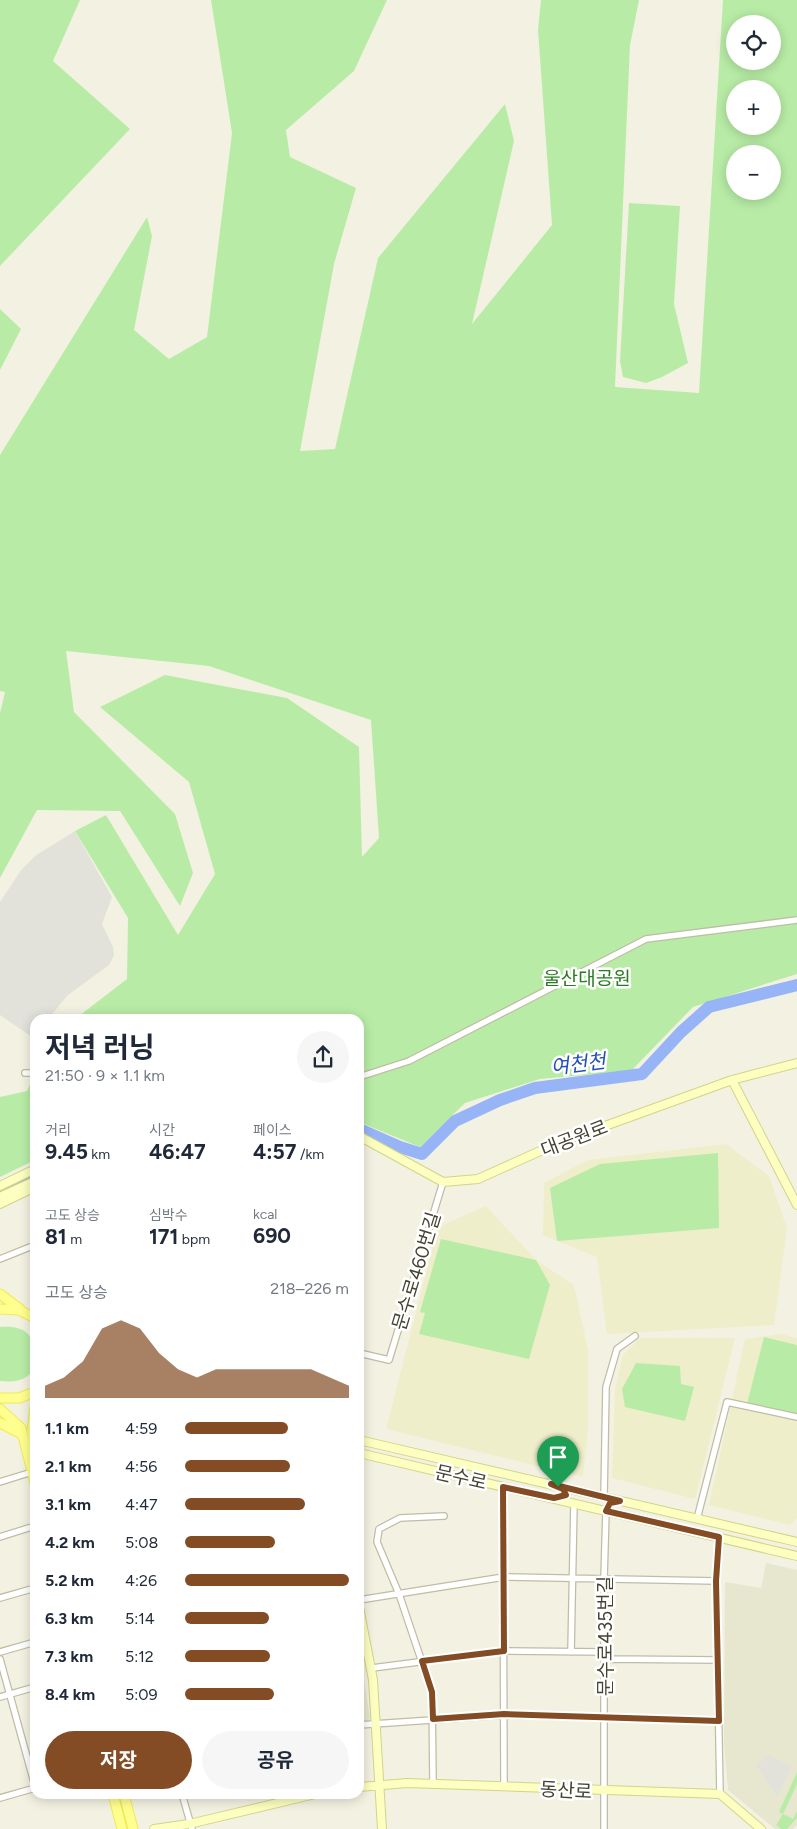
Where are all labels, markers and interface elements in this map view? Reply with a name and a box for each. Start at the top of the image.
map controls [726,15,781,200]
button: locate [726,15,781,70]
button: + [726,80,781,135]
button: − [726,145,781,200]
park label: 울산대공원 [543,967,631,990]
text: 저녁 러닝 [45,1030,155,1064]
button: share [297,1031,349,1083]
water label: 여천천 [549,1048,609,1079]
text: 21:50 · 9 × 1.1 km [45,1066,165,1085]
street label: 대공원로 [537,1115,611,1162]
text: 거리 [45,1122,71,1139]
text: 시간 [149,1122,175,1139]
text: 페이스 [253,1122,292,1139]
text: 9.45 [45,1139,88,1164]
text: 46:47 [149,1139,206,1164]
text: 4:57 [253,1139,297,1164]
text: km [88,1146,110,1163]
text: /km [297,1146,324,1163]
text: kcal [253,1206,277,1223]
text: 고도 상승 [45,1207,100,1224]
text: 심박수 [149,1207,188,1224]
street label: 문수로460번길 [388,1209,445,1333]
text: 690 [253,1223,291,1248]
text: 81 [45,1224,67,1249]
text: 171 [149,1224,178,1249]
text: m [67,1231,82,1248]
text: bpm [178,1231,210,1248]
text: 218–226 m [270,1279,349,1298]
text: 고도 상승 [45,1283,108,1302]
text: 1.1 km [45,1419,89,1438]
text: 4:59 [125,1419,157,1438]
pin [537,1436,579,1487]
icon: arrive [544,1443,572,1471]
text: 2.1 km [45,1457,91,1476]
text: 4:56 [125,1457,157,1476]
street label: 문수로 [433,1460,489,1495]
text: 3.1 km [45,1495,91,1514]
text: 4:47 [125,1495,158,1514]
text: 4.2 km [45,1533,95,1552]
text: 5:08 [125,1533,158,1552]
text: 5.2 km [45,1571,94,1590]
text: 4:26 [125,1571,157,1590]
street label: 문수로435번길 [594,1576,617,1696]
text: 6.3 km [45,1609,94,1628]
text: 5:14 [125,1609,155,1628]
text: 7.3 km [45,1647,93,1666]
text: 5:12 [125,1647,154,1666]
text: 8.4 km [45,1685,95,1704]
text: 5:09 [125,1685,158,1704]
button: 저장 [45,1731,192,1789]
button: 공유 [202,1731,349,1789]
street label: 동산로 [539,1778,593,1803]

